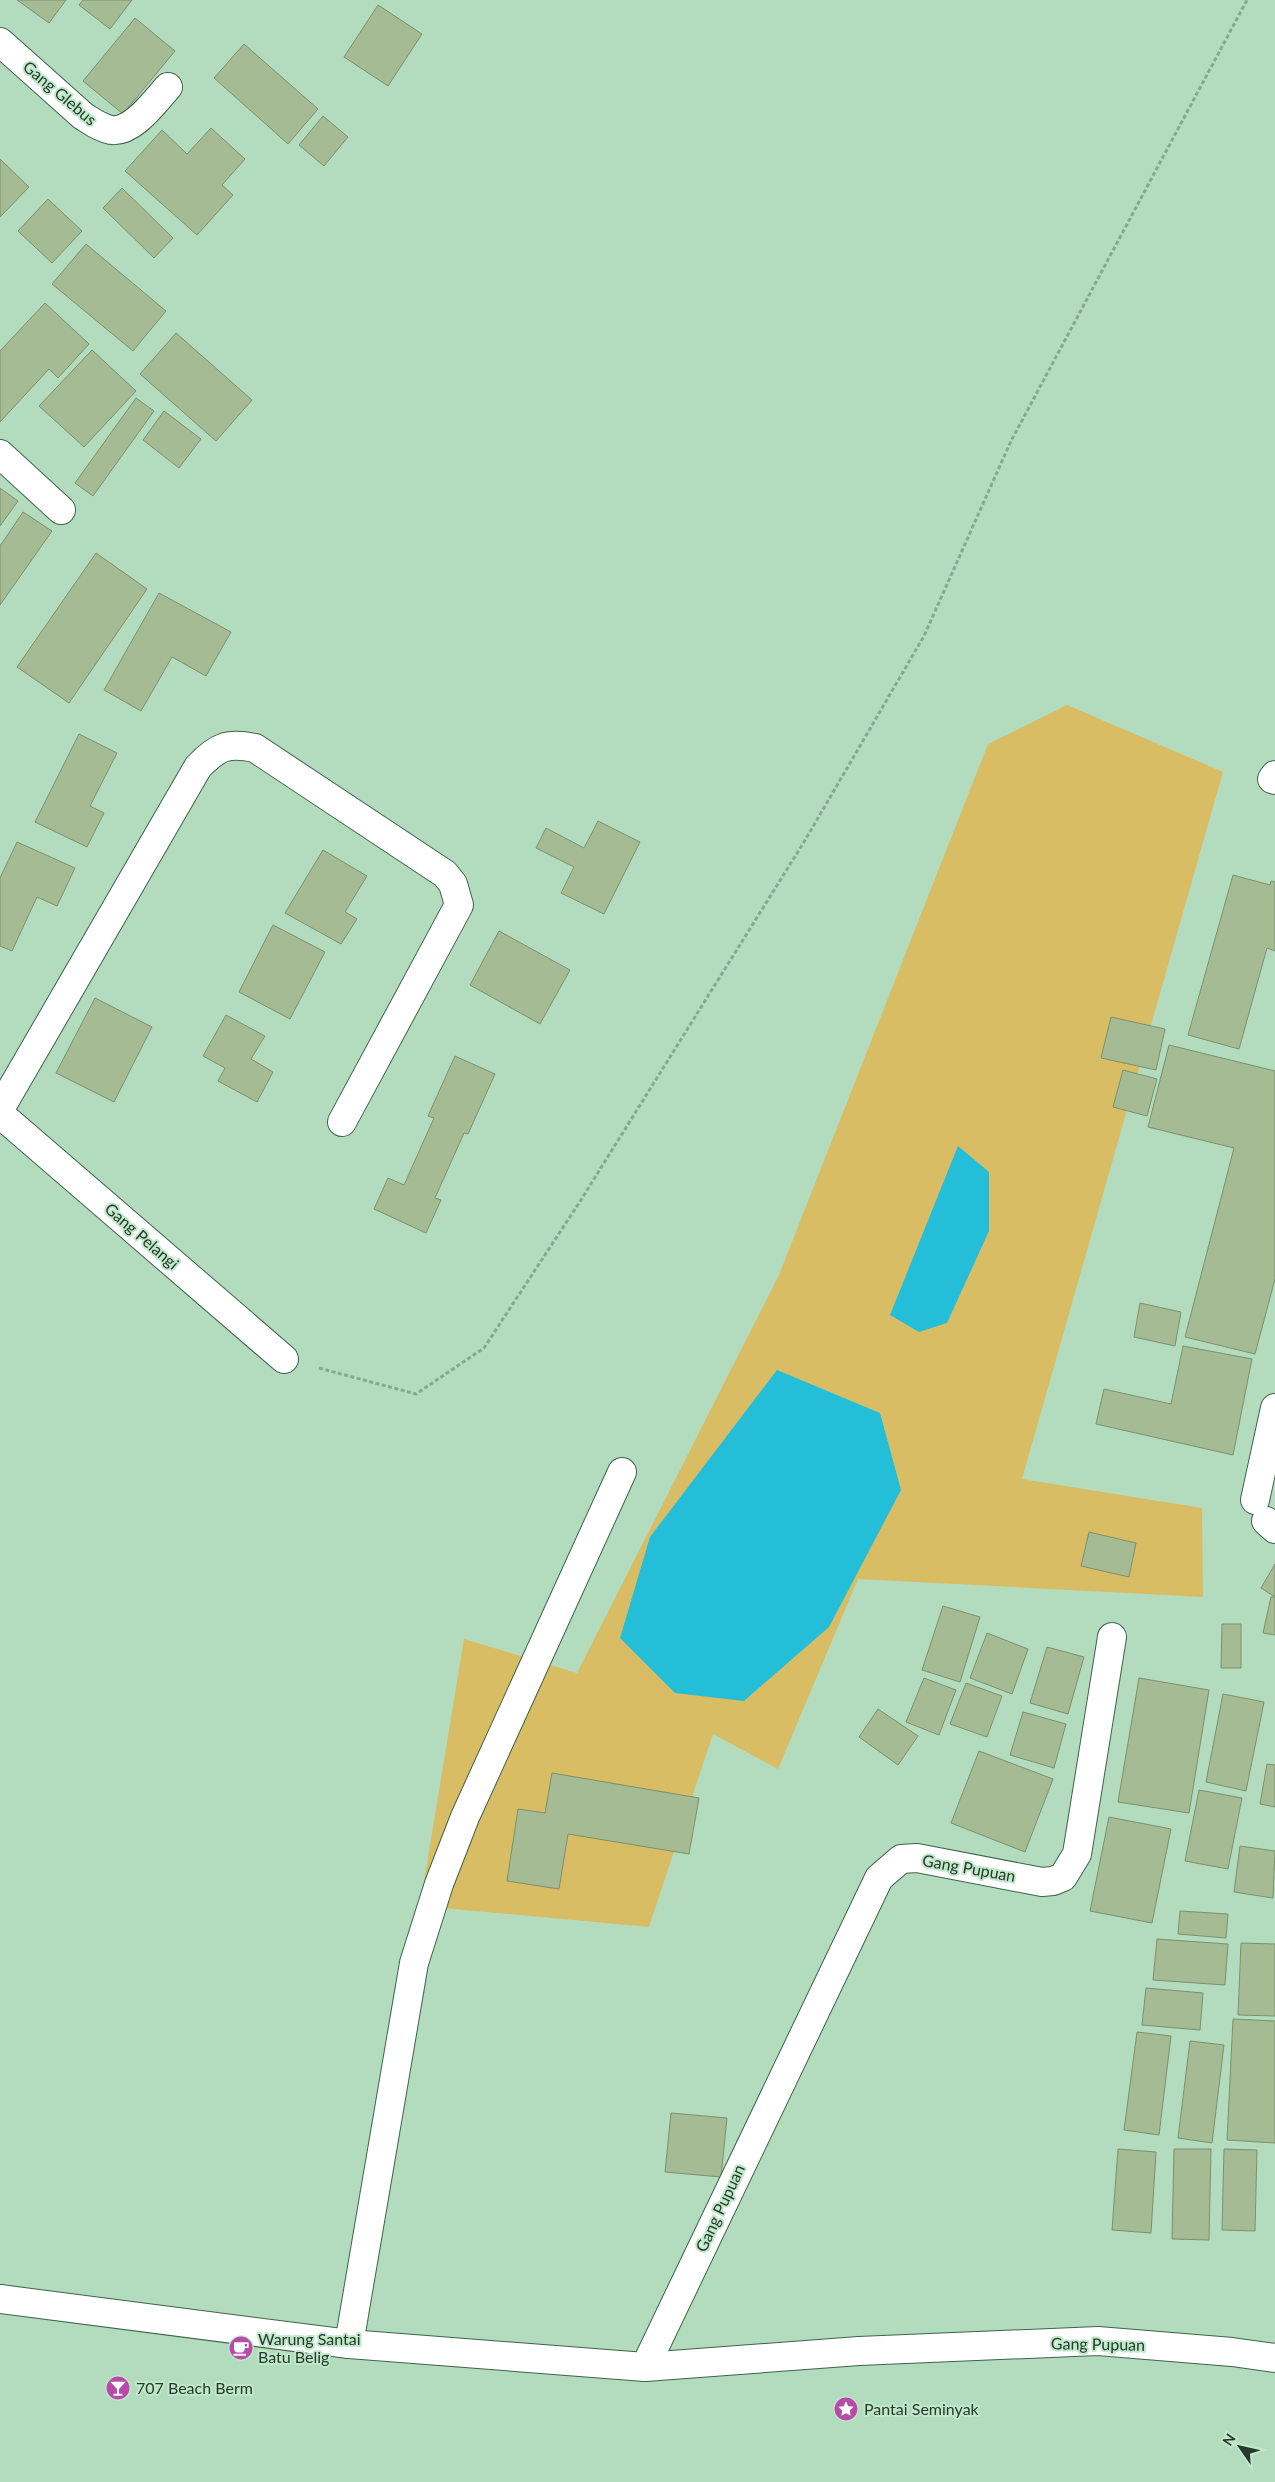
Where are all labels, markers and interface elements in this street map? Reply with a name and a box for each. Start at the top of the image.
street label: Gang Glebus [20,57,101,129]
street label: Gang Pelangi [102,1198,183,1273]
street label: Gang Pupuan [921,1850,1017,1885]
street label: Gang Pupuan [691,2161,748,2254]
place label: Warung Santai Batu Belig [258,2329,361,2366]
street label: Gang Pupuan [1051,2333,1145,2354]
cafe icon: Warung Santai Batu Belig [228,2335,254,2361]
bar icon: 707 Beach Berm [105,2375,131,2401]
place label: 707 Beach Berm [136,2378,253,2397]
place icon: Pantai Seminyak [833,2396,859,2422]
place label: Pantai Seminyak [864,2399,980,2418]
north arrow [1215,2422,1265,2472]
text: N [1219,2430,1239,2449]

